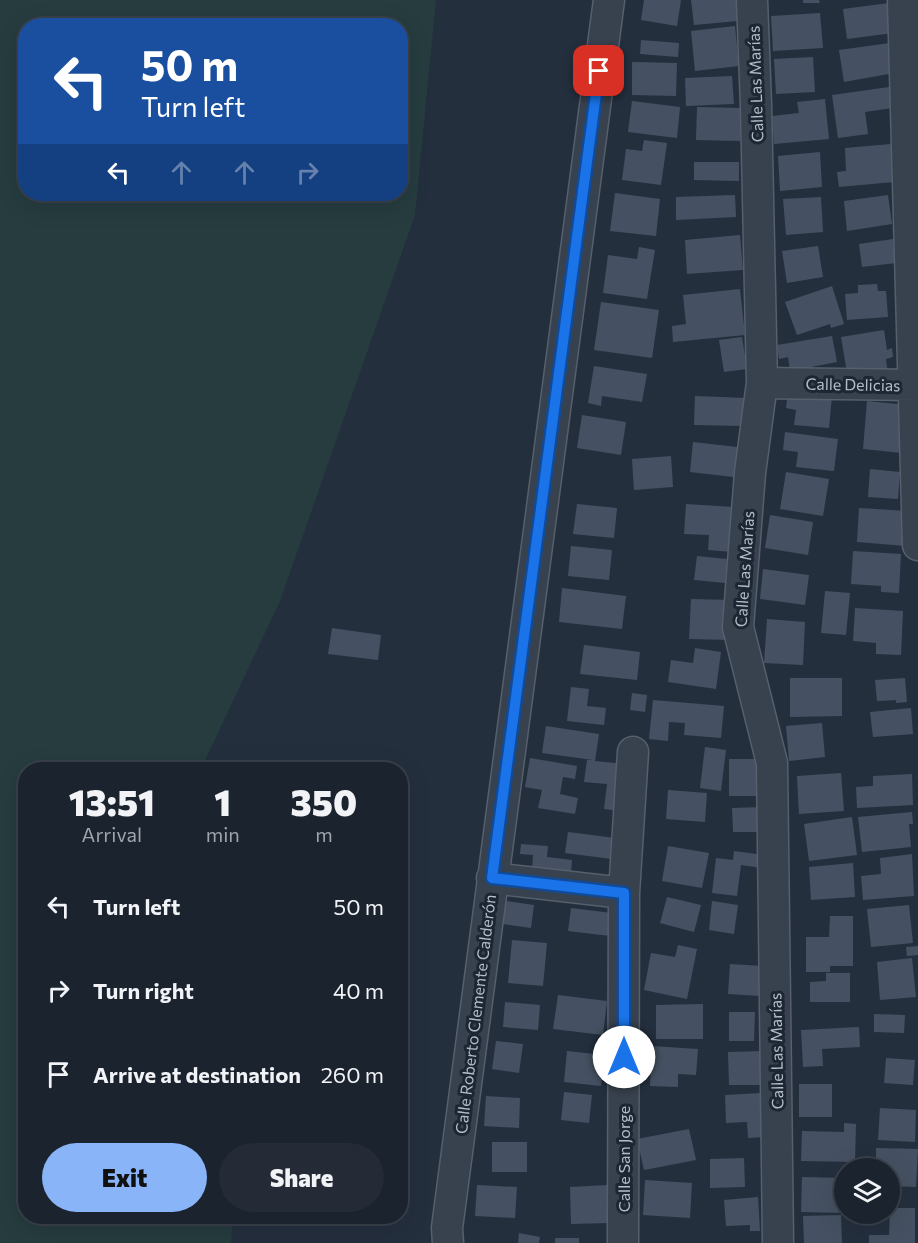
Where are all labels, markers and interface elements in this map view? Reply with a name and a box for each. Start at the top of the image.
street label: Calle Las Marías [743,25,767,143]
text: 50 m [141,38,238,90]
icon: left [42,42,120,120]
pin [573,45,624,96]
icon: arrive [582,54,615,87]
text: Turn left [141,90,245,123]
icon: left [102,156,135,189]
icon: ahead [165,156,198,189]
icon: ahead [228,156,261,189]
icon: right [291,156,324,189]
street label: Calle Delicias [805,374,901,394]
street label: Calle Las Marías [730,510,758,628]
text: 13:51 [69,779,155,823]
text: 1 [214,779,231,823]
text: 350 [291,779,357,823]
text: Arrival [82,822,142,846]
text: min [206,822,240,846]
text: m [315,822,333,846]
icon: left [42,890,75,923]
text: Turn left [93,893,180,920]
text: 50 m [334,893,384,920]
street label: Calle Roberto Clemente Calderón [451,893,499,1135]
icon: right [42,974,75,1007]
text: Turn right [93,977,194,1004]
text: 40 m [333,977,384,1004]
street label: Calle Las Marías [765,993,787,1109]
position arrow [592,1025,656,1089]
icon: arrive [42,1058,75,1091]
text: Arrive at destination [93,1061,301,1088]
text: 260 m [321,1061,384,1088]
street label: Calle San Jorge [614,1106,633,1212]
button: Exit [42,1143,207,1212]
button: Share [219,1143,384,1212]
map controls [834,1158,900,1224]
button: layers [834,1158,900,1224]

